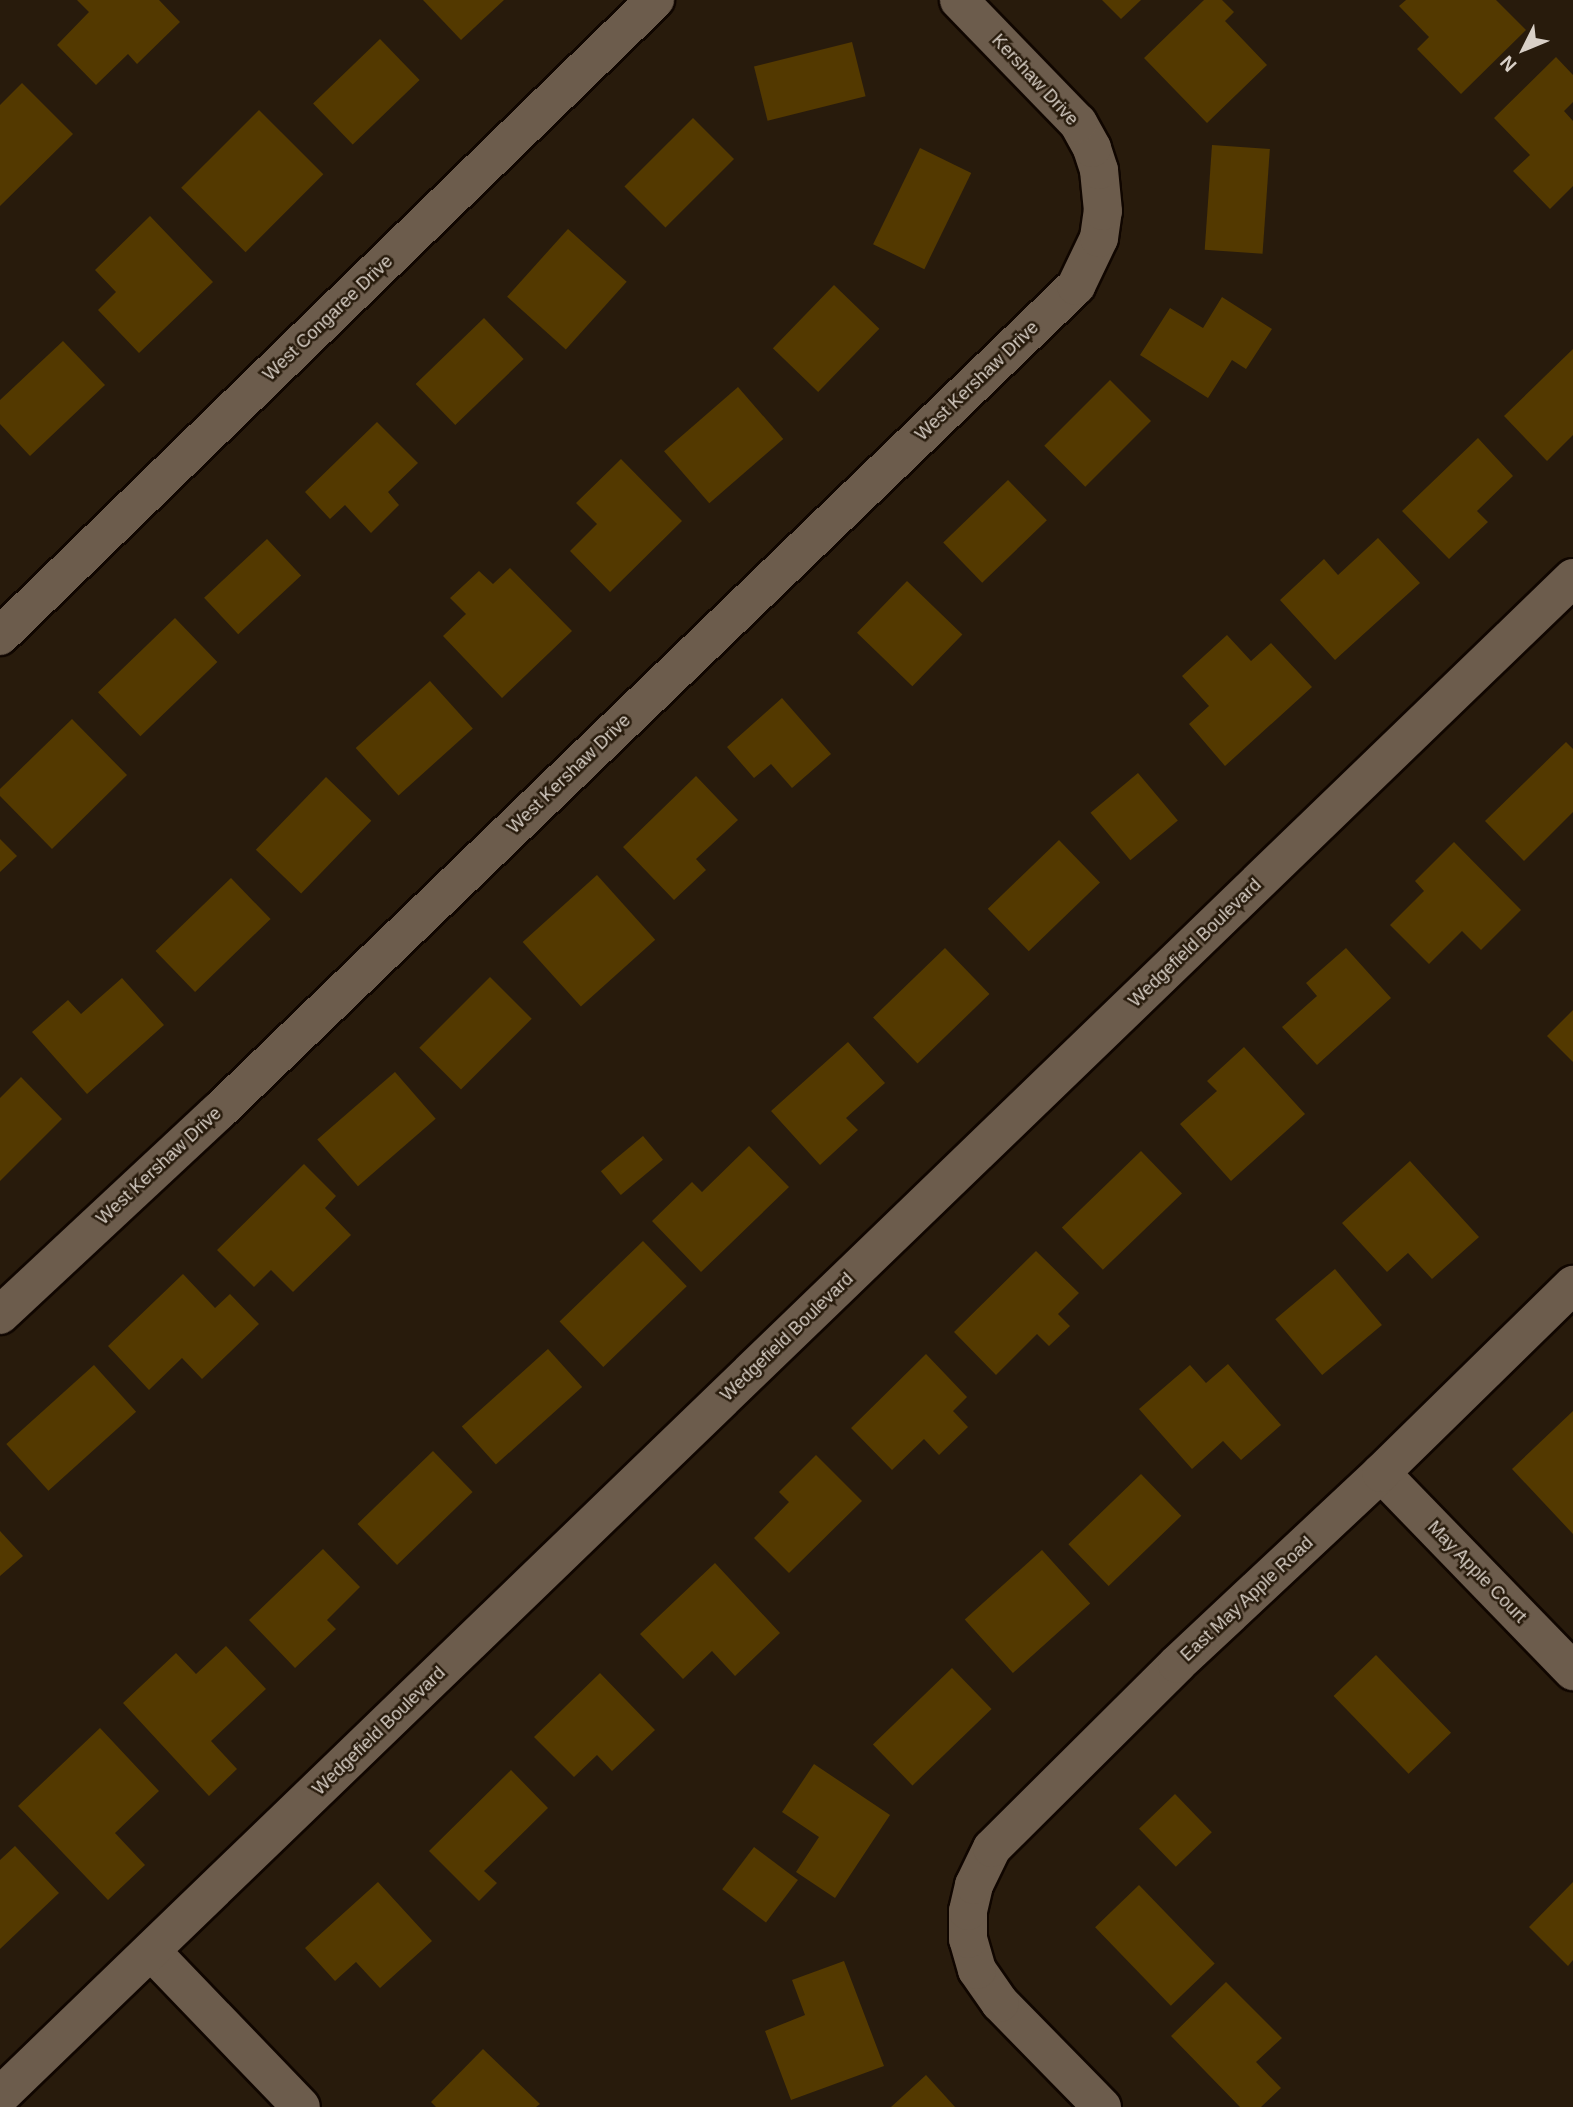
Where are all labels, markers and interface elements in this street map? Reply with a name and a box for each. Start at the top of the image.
north arrow [1489,14,1559,84]
street label: Kershaw Drive [987,30,1083,130]
text: N [1496,51,1521,76]
street label: West Congaree Drive [259,251,397,385]
street label: West Kershaw Drive [911,317,1043,445]
street label: West Kershaw Drive [503,710,635,838]
street label: Wedgefield Boulevard [1124,874,1266,1012]
street label: West Kershaw Drive [92,1103,226,1229]
street label: Wedgefield Boulevard [716,1268,858,1406]
street label: May Apple Court [1423,1516,1531,1628]
street label: East May Apple Road [1176,1532,1318,1666]
street label: Wedgefield Boulevard [308,1662,450,1800]

